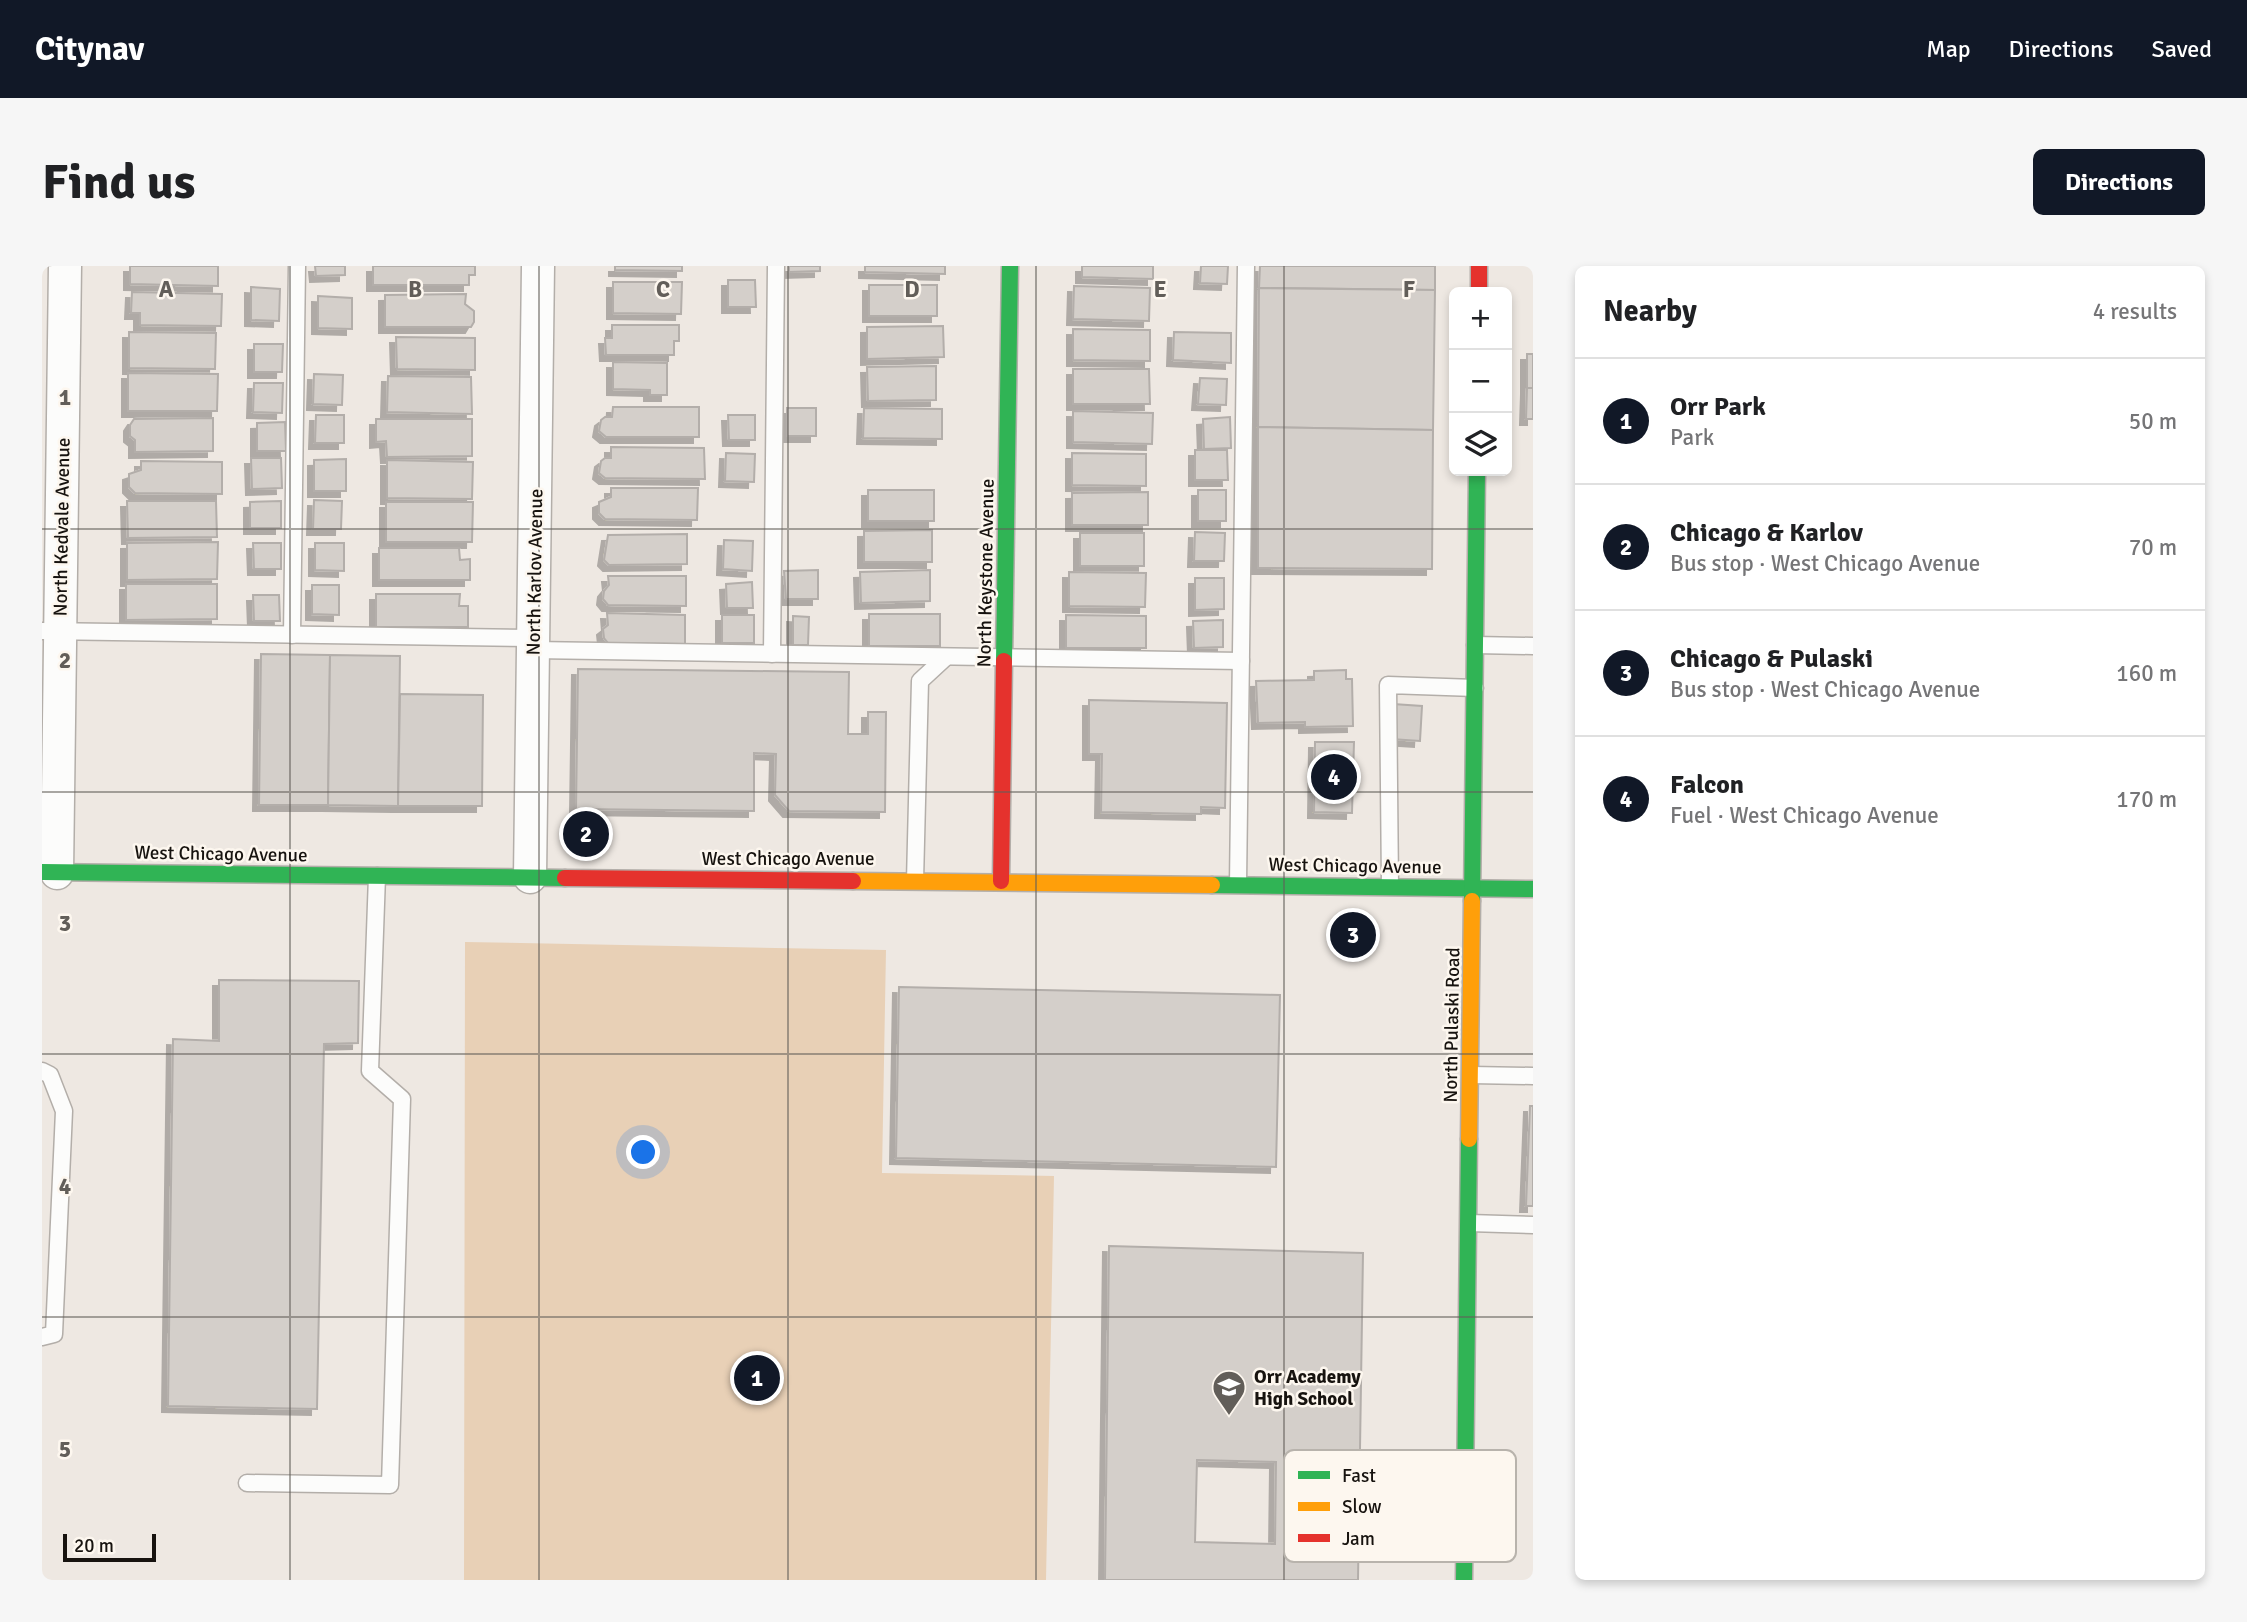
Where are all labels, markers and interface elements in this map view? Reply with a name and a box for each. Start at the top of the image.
text: Citynav [35,29,144,70]
text: Map [1926,34,1971,64]
text: Directions [2009,34,2114,64]
text: Saved [2152,34,2212,64]
button: Directions [2033,149,2205,215]
text: Find us [42,152,195,212]
text: A [159,275,174,304]
text: B [408,275,422,304]
text: C [656,275,670,304]
text: D [904,275,920,304]
text: E [1153,275,1167,304]
text: F [1403,275,1415,304]
map controls [1449,287,1512,476]
button: + [1449,287,1512,350]
text: Nearby [1603,293,1697,330]
text: 4 results [2093,297,2177,326]
button: − [1449,350,1512,413]
text: 1 [59,383,71,412]
text: Orr Park [1670,391,1766,423]
text: 1 [1620,407,1632,436]
text: 50 m [2129,407,2177,436]
button: layers [1449,413,1512,476]
text: Park [1670,423,1714,452]
street label: North Kedvale Avenue [48,437,76,617]
street label: North Keystone Avenue [972,478,1000,668]
street label: North Karlov Avenue [522,488,548,656]
text: Chicago & Karlov [1670,517,1863,549]
text: 2 [1620,533,1632,562]
text: 70 m [2129,533,2177,562]
text: Bus stop · West Chicago Avenue [1670,549,1980,578]
text: Chicago & Pulaski [1670,643,1873,675]
text: 2 [59,646,71,675]
text: 3 [1620,659,1632,688]
text: 160 m [2116,659,2177,688]
text: Bus stop · West Chicago Avenue [1670,675,1980,704]
pin: 4 [1311,751,1357,803]
text: Falcon [1670,769,1744,801]
text: 4 [1620,785,1632,814]
text: 170 m [2116,785,2177,814]
text: Fuel · West Chicago Avenue [1670,801,1939,830]
pin: 2 [563,808,609,860]
street label: West Chicago Avenue [134,840,308,868]
street label: West Chicago Avenue [701,847,875,871]
street label: West Chicago Avenue [1268,852,1442,880]
text: 3 [59,909,71,938]
pin: 3 [1330,909,1376,961]
street label: North Pulaski Road [1439,947,1465,1103]
your location [626,1135,660,1169]
text: 4 [59,1172,71,1201]
pin: 1 [734,1352,780,1404]
place label: Orr Academy High School [1254,1365,1361,1411]
school or university icon: Orr Academy High School [1210,1368,1248,1417]
text: 5 [59,1435,71,1464]
legend [1284,1450,1516,1562]
text: Fast [1342,1464,1376,1488]
text: Slow [1342,1495,1382,1519]
text: Jam [1342,1527,1375,1551]
scale bar [63,1531,156,1563]
text: 20 m [74,1534,114,1558]

